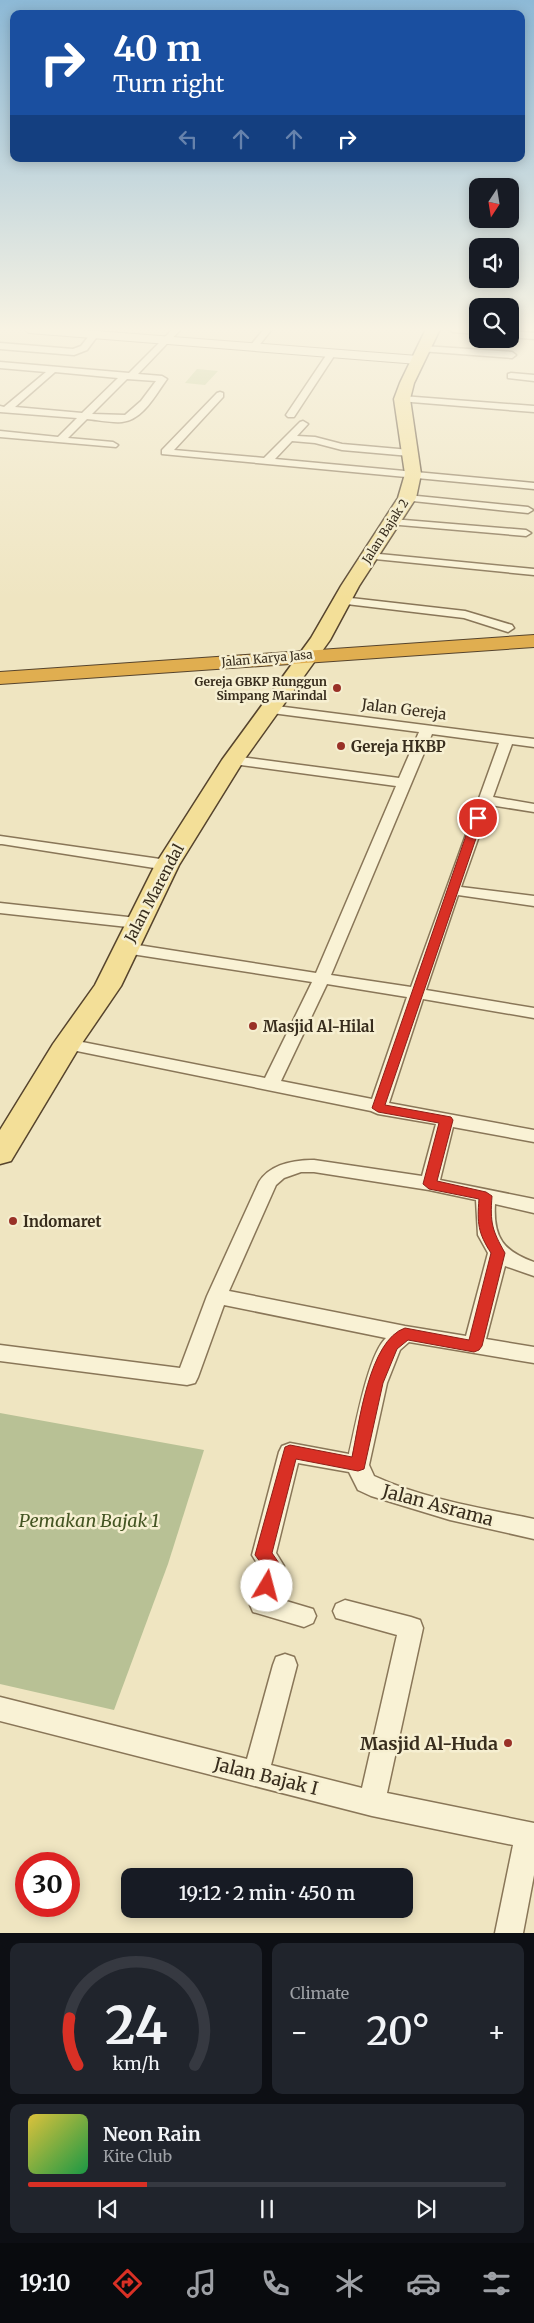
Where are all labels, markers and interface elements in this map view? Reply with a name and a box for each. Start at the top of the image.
text: 40 m [113,27,201,71]
icon: right [30,30,95,95]
text: Turn right [113,70,224,98]
icon: left [174,125,202,153]
icon: ahead [227,125,255,153]
icon: ahead [280,125,308,153]
icon: right [333,125,361,153]
north arrow [469,178,519,228]
map controls [469,178,519,348]
button: sound [469,238,519,288]
button: search [469,298,519,348]
street label: Jalan Bajak 2 [358,496,411,567]
street label: Jalan Karya Jasa [220,646,314,670]
place label: Gereja GBKP Runggun Simpang Marindal [195,674,327,703]
marker: Gereja GBKP Runggun Simpang Marindal [331,682,343,694]
street label: Jalan Gereja [360,694,447,724]
place label: Gereja HKBP [351,737,446,756]
marker: Gereja HKBP [335,740,347,752]
pin [457,797,499,839]
icon: arrive [464,804,492,832]
street label: Jalan Marendal [120,840,188,946]
place label: Masjid Al-Hilal [263,1017,374,1036]
marker: Masjid Al-Hilal [247,1020,259,1032]
place label: Indomaret [23,1212,102,1231]
marker: Indomaret [7,1215,19,1227]
street label: Jalan Asrama [379,1479,496,1531]
park label: Pemakan Bajak 1 [19,1509,159,1532]
position arrow [240,1559,292,1611]
place label: Masjid Al-Huda [360,1732,498,1755]
marker: Masjid Al-Huda [502,1737,514,1749]
street label: Jalan Bajak I [210,1752,321,1800]
speed limit sign: 30 [15,1852,80,1917]
text: 19:12 · 2 min · 450 m [179,1881,355,1905]
text: Climate [290,1983,349,2003]
text: 24 [105,1993,167,2058]
text: 20° [366,2008,430,2055]
text: − [290,2014,309,2050]
text: + [487,2014,506,2050]
text: km/h [112,2052,160,2075]
text: Neon Rain [103,2122,201,2146]
text: Kite Club [103,2146,172,2166]
icon: previous [94,2195,122,2223]
icon: pause [253,2195,281,2223]
icon: next [412,2195,440,2223]
icon: directions [110,2266,145,2301]
icon: music [184,2266,219,2301]
icon: phone [258,2266,293,2301]
icon: climate [332,2266,367,2301]
icon: car [406,2266,441,2301]
icon: filters [479,2266,514,2301]
text: 19:10 [19,2269,71,2297]

